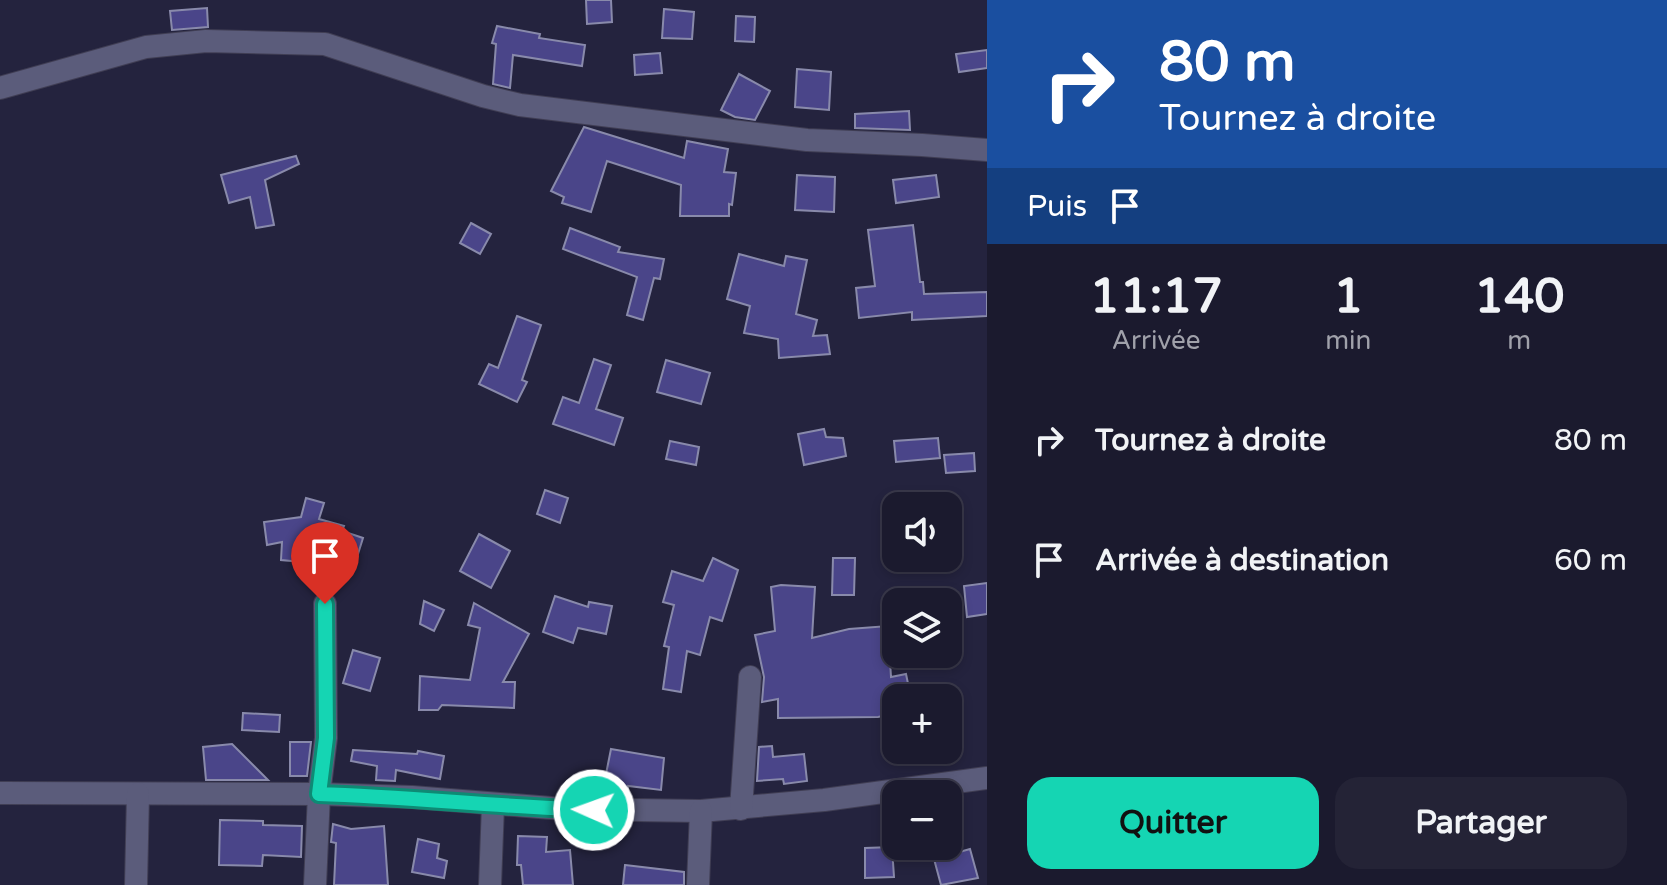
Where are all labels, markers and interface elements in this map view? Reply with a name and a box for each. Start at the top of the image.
text: 80 m [1159,29,1295,96]
icon: right [1027,32,1131,136]
text: Tournez à droite [1159,97,1436,140]
icon: arrive [1103,184,1147,228]
text: Puis [1027,188,1087,225]
text: 11:17 [1090,268,1223,326]
text: 1 [1333,268,1363,326]
text: 140 [1474,268,1564,326]
text: Arrivée [1112,325,1200,356]
text: min [1325,325,1371,356]
text: m [1507,325,1531,356]
icon: right [1027,418,1071,462]
text: Tournez à droite [1095,422,1326,459]
text: 80 m [1554,422,1627,459]
map controls [882,492,962,860]
button: sound [882,492,962,572]
pin [291,522,359,604]
icon: arrive [303,534,347,578]
icon: arrive [1027,538,1071,582]
text: Arrivée à destination [1095,542,1389,579]
text: 60 m [1554,542,1627,579]
button: layers [882,588,962,668]
button: + [882,684,962,764]
position arrow [552,768,636,852]
button: Quitter [1027,777,1319,869]
button: Partager [1335,777,1627,869]
button: − [882,780,962,860]

